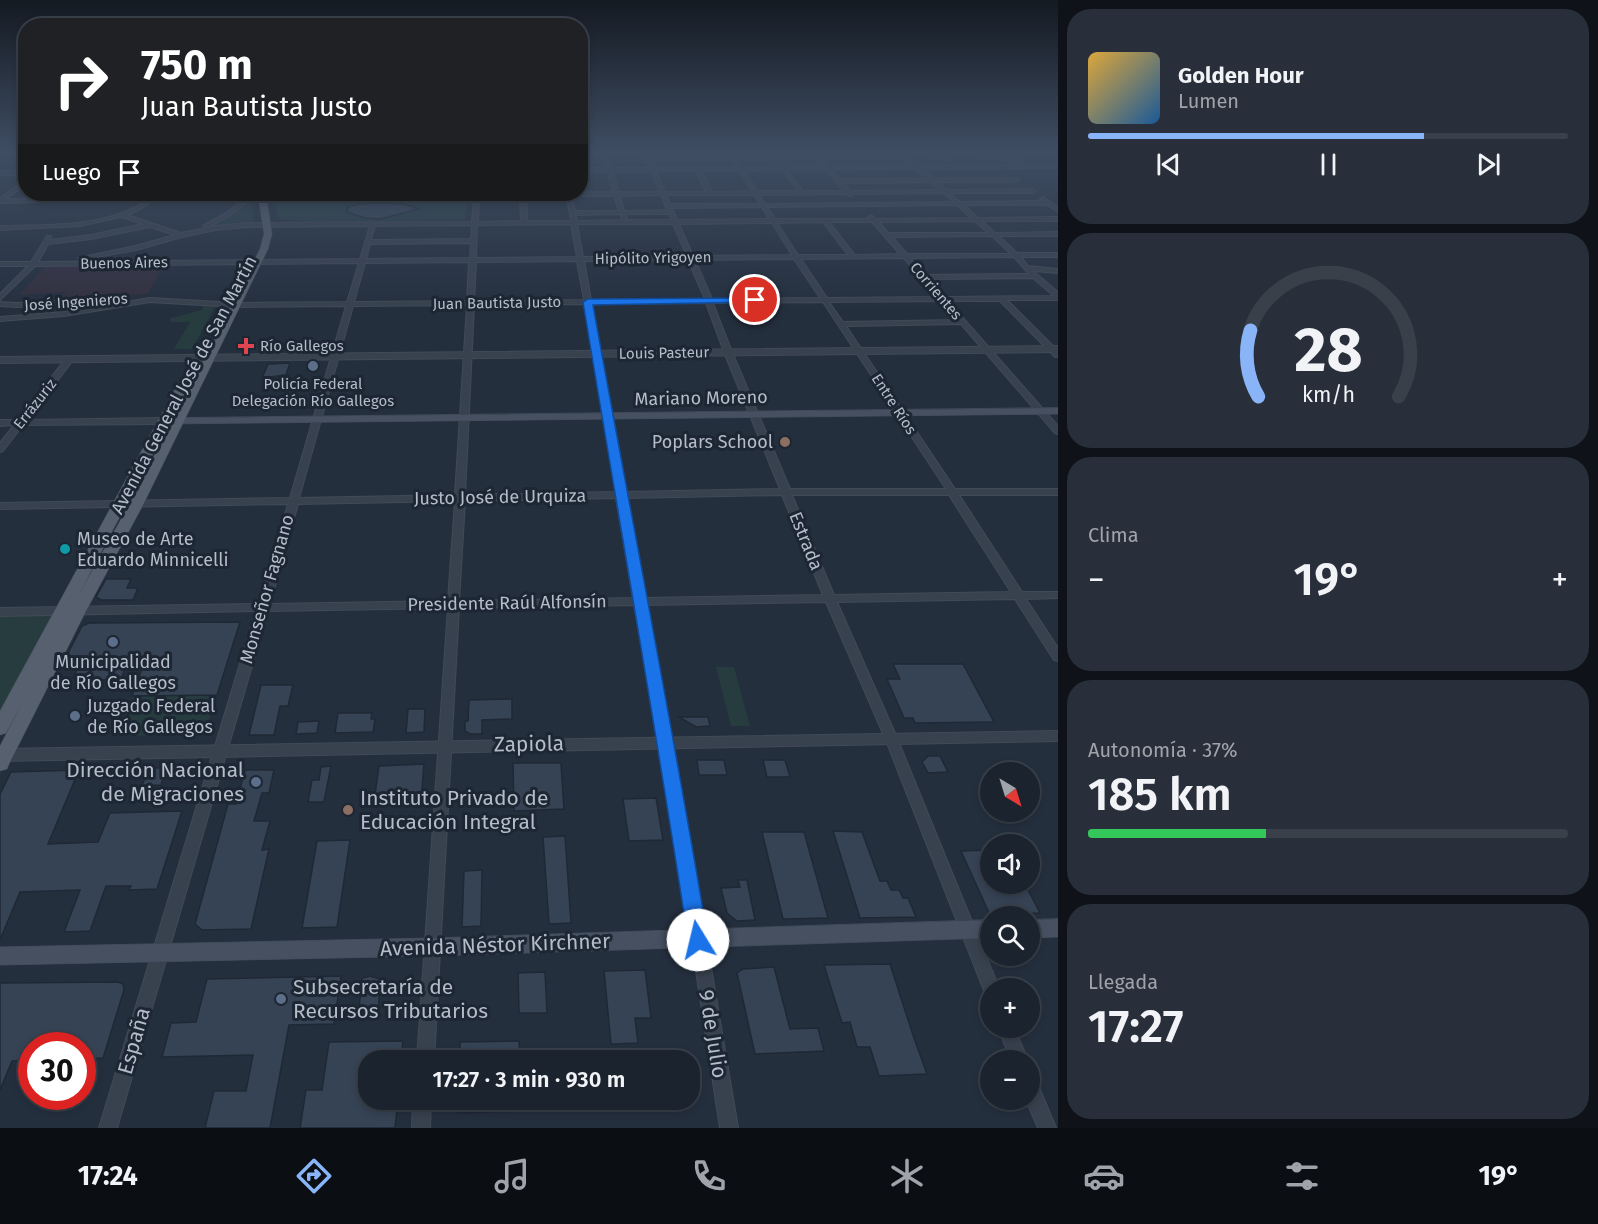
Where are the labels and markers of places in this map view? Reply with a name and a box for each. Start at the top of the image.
pin [729,274,780,325]
marker: Río Gallegos [237,337,255,355]
place label: Río Gallegos [260,337,344,355]
marker: Policía Federal Delegación Río Gallegos [306,359,320,373]
place label: Policía Federal Delegación Río Gallegos [232,375,394,410]
place label: Poplars School [652,431,773,453]
marker: Poplars School [778,435,792,449]
place label: Museo de Arte Eduardo Minnicelli [77,528,229,571]
marker: Museo de Arte Eduardo Minnicelli [58,542,72,556]
marker: Municipalidad de Río Gallegos [106,635,120,649]
place label: Municipalidad de Río Gallegos [50,651,176,694]
place label: Juzgado Federal de Río Gallegos [87,695,215,738]
marker: Juzgado Federal de Río Gallegos [68,709,82,723]
place label: Dirección Nacional de Migraciones [66,757,244,807]
marker: Dirección Nacional de Migraciones [249,775,263,789]
place label: Instituto Privado de Educación Integral [360,785,548,835]
marker: Instituto Privado de Educación Integral [341,803,355,817]
place label: Subsecretaría de Recursos Tributarios [293,974,488,1024]
marker: Subsecretaría de Recursos Tributarios [274,992,288,1006]

